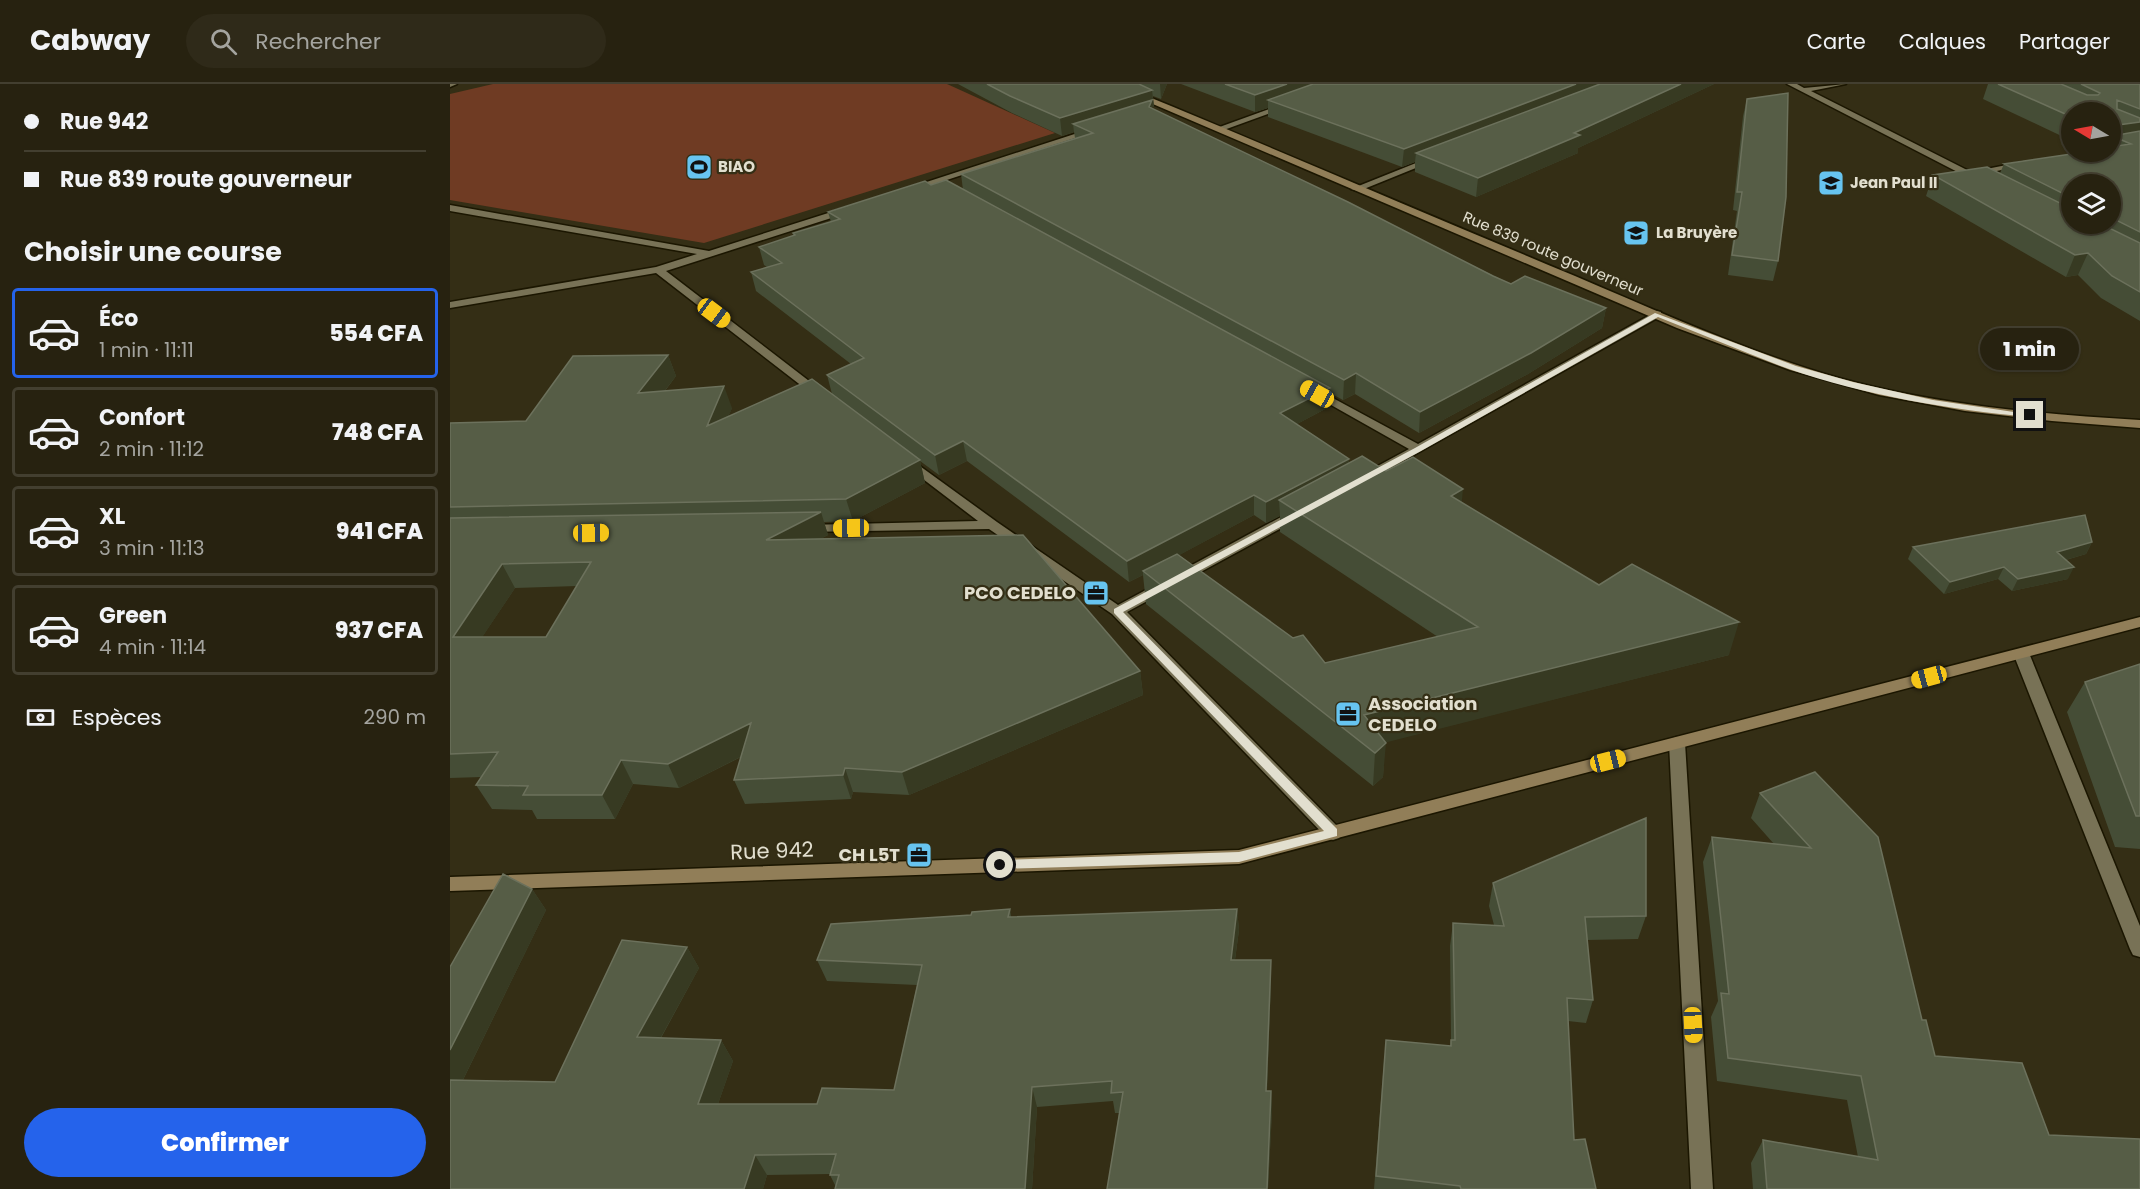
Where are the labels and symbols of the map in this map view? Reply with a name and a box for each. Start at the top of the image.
north arrow [2061,102,2121,162]
sports icon: BIAO [684,152,714,182]
place label: BIAO [718,156,755,177]
school or university icon: Jean Paul II [1816,168,1846,198]
place label: Jean Paul II [1850,172,1938,193]
street label: Rue 839 route gouverneur [1460,206,1647,301]
school or university icon: La Bruyère [1621,218,1651,248]
place label: La Bruyère [1656,222,1737,243]
car [694,295,734,331]
callout: 1 min [1980,328,2080,370]
car [1297,377,1337,411]
route end [2016,401,2043,428]
car [833,519,869,537]
car [573,524,609,542]
office icon: PCO CEDELO [1081,578,1111,608]
place label: PCO CEDELO [964,580,1076,605]
car [1909,664,1949,690]
place label: Association CEDELO [1368,691,1477,737]
office icon: Association CEDELO [1333,699,1363,729]
car [1588,748,1628,774]
street label: Rue 942 [730,835,814,866]
office icon: CH L5T [904,840,934,870]
place label: CH L5T [838,842,900,867]
route start [986,851,1013,878]
car [1683,1007,1703,1043]

